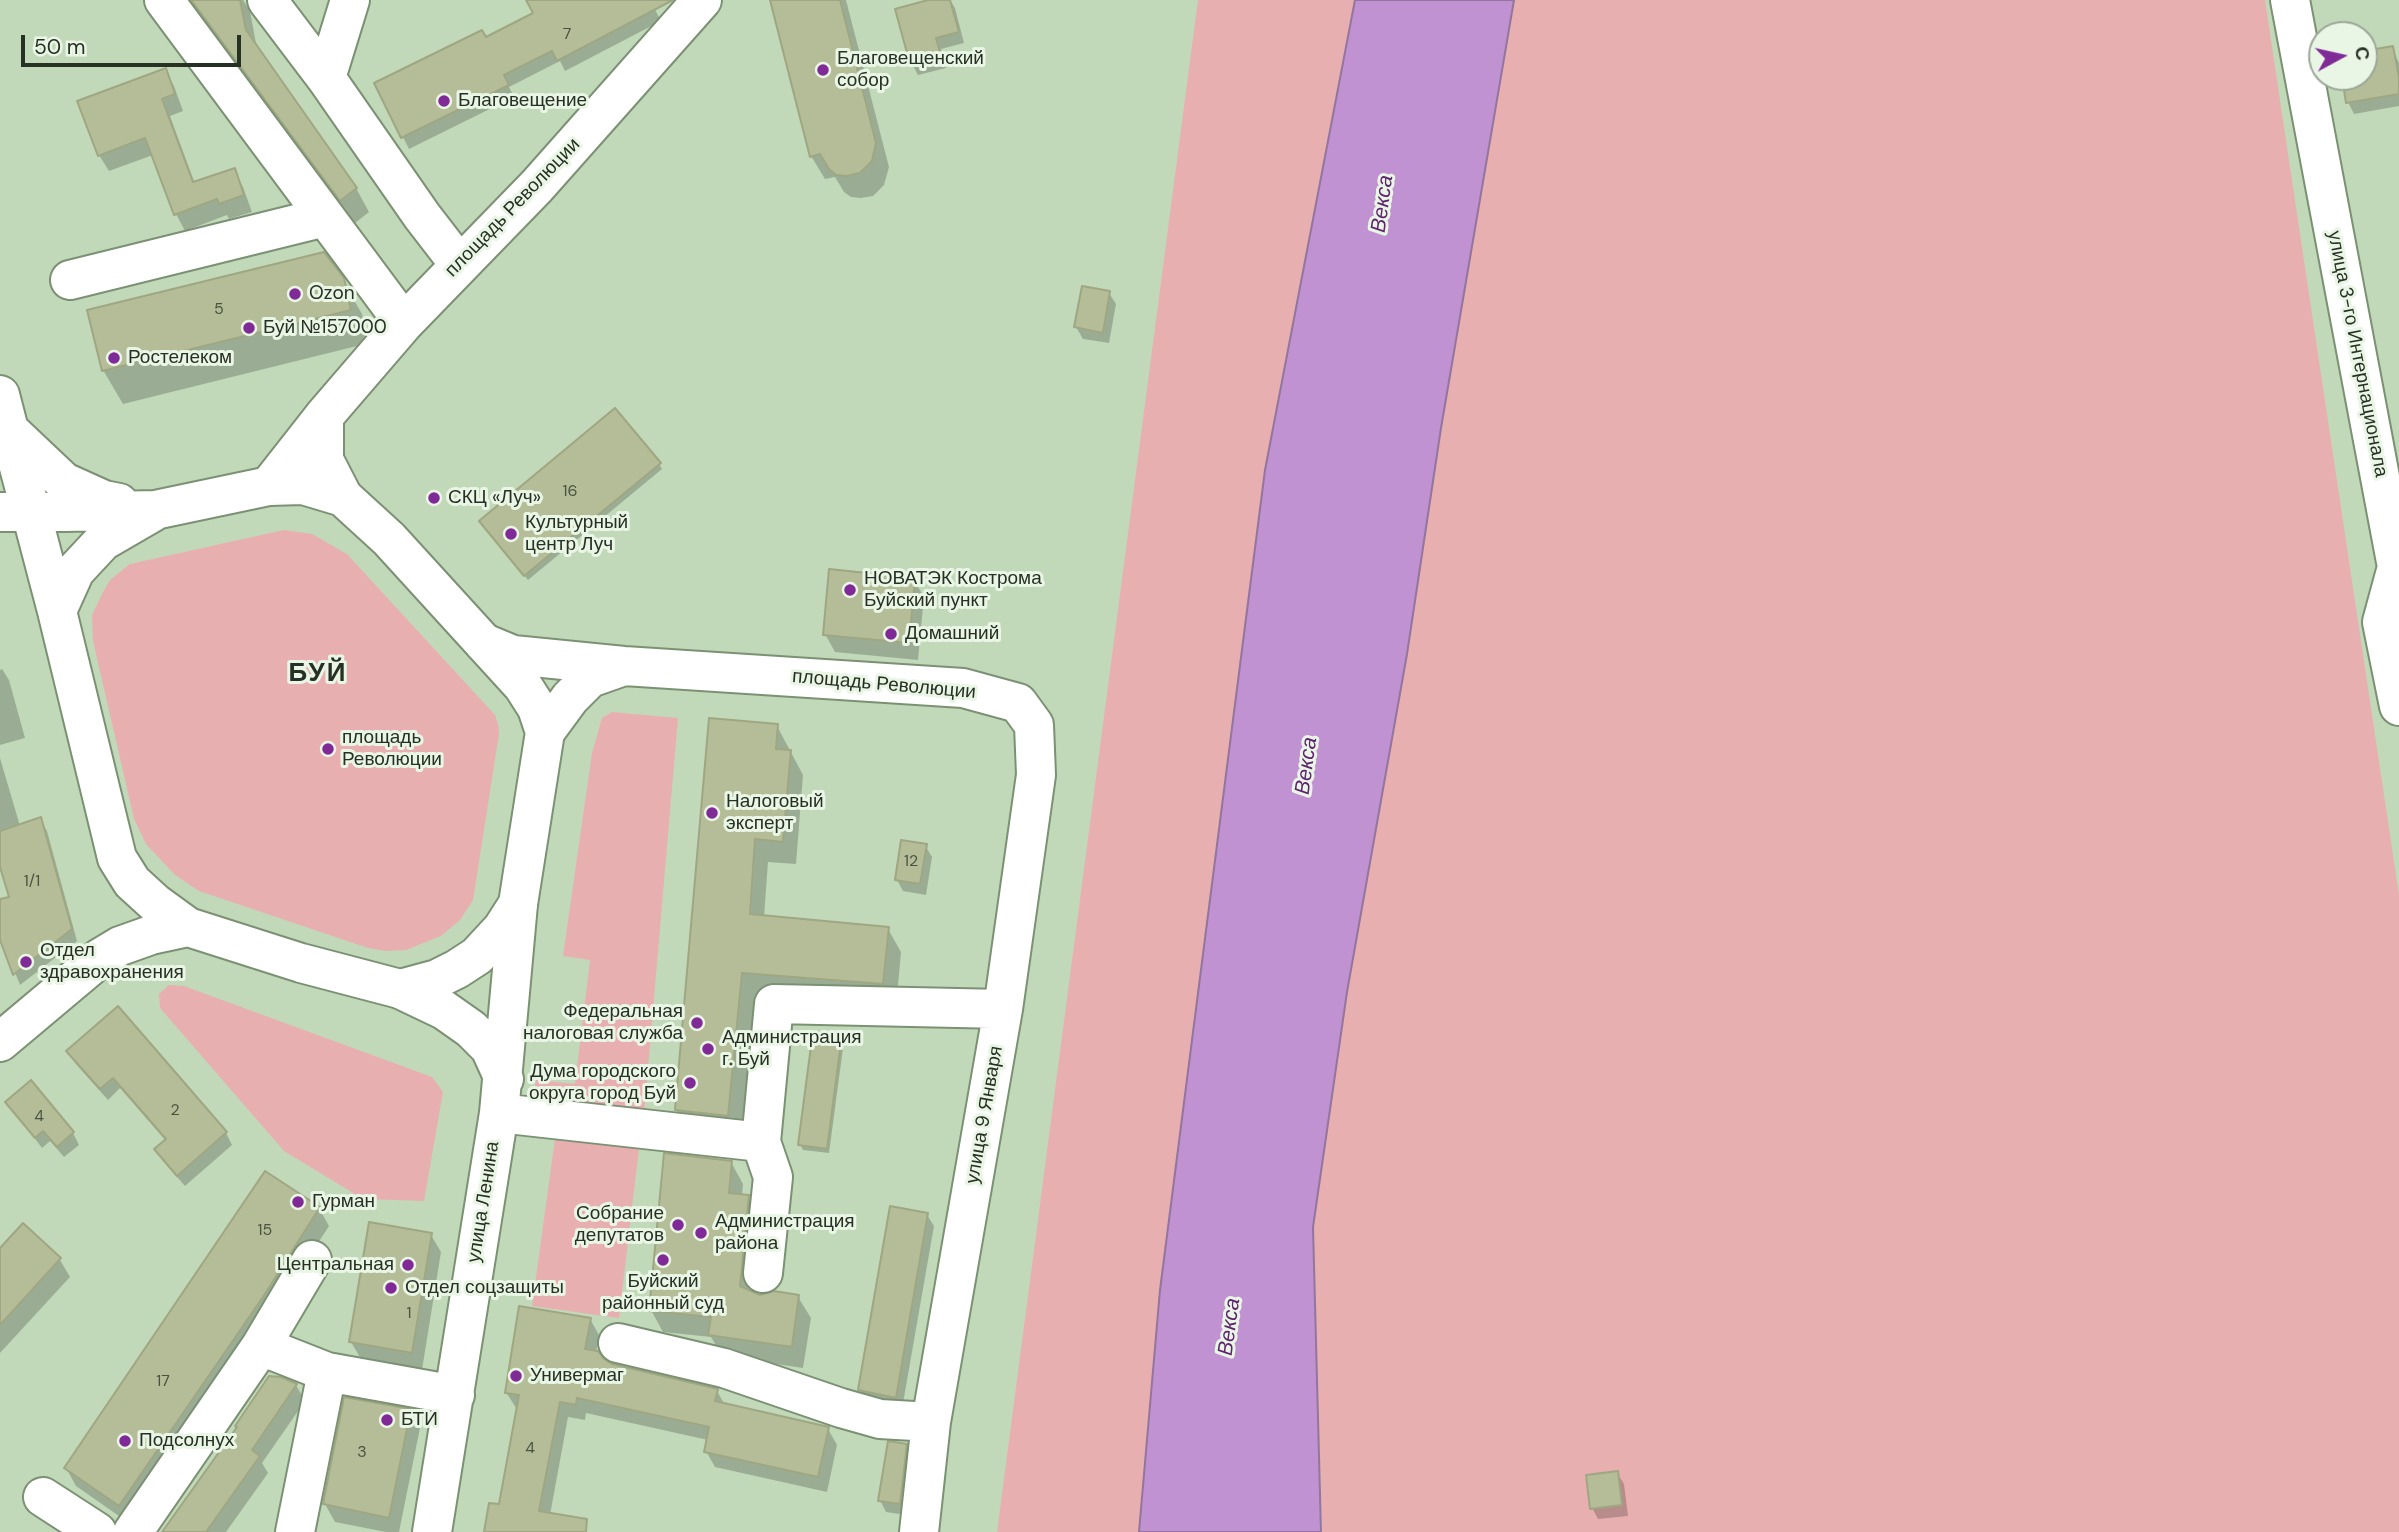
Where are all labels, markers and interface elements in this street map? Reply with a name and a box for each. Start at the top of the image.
scale bar [24,21,245,65]
north arrow [2308,21,2378,91]
house number: 7 [563,25,571,45]
text: 50 m [34,33,85,61]
text: С [2349,45,2376,62]
place label: Благовещенский собор [837,48,984,92]
marker: Благовещенский собор [815,62,831,78]
place label: Благовещение [458,90,587,112]
marker: Благовещение [436,93,452,109]
street label: площадь Революции [441,134,585,282]
water label: Векса [1367,174,1399,234]
street label: улица 3-го Интернационала [2322,229,2392,479]
place label: Ozon [309,283,355,305]
marker: Ozon [287,286,303,302]
house number: 5 [214,300,224,320]
place label: Буй №157000 [263,317,387,339]
marker: Буй №157000 [241,320,257,336]
place label: Ростелеком [128,347,232,369]
marker: Ростелеком [106,350,122,366]
house number: 16 [562,482,578,502]
place label: СКЦ «Луч» [448,487,541,509]
marker: СКЦ «Луч» [426,490,442,506]
place label: Культурный центр Луч [525,512,628,556]
marker: Культурный центр Луч [503,526,519,542]
place label: НОВАТЭК Кострома Буйский пункт [864,568,1042,612]
marker: НОВАТЭК Кострома Буйский пункт [842,582,858,598]
place label: Домашний [905,623,999,645]
marker: Домашний [883,626,899,642]
district label: БУЙ [289,658,347,690]
street label: площадь Революции [791,666,977,704]
place label: площадь Революции [342,727,442,771]
water label: Векса [1291,736,1323,796]
marker: площадь Революции [320,741,336,757]
place label: Налоговый эксперт [726,791,824,835]
marker: Налоговый эксперт [704,805,720,821]
house number: 12 [904,852,918,872]
house number: 1/1 [24,872,40,892]
place label: Отдел здравохранения [40,940,184,984]
marker: Отдел здравохранения [18,954,34,970]
place label: Федеральная налоговая служба [523,1001,683,1045]
marker: Федеральная налоговая служба [689,1015,705,1031]
place label: Администрация г. Буй [722,1027,862,1071]
marker: Администрация г. Буй [700,1041,716,1057]
street label: улица 9 Января [962,1044,1008,1186]
place label: Дума городского округа город Буй [529,1061,676,1105]
marker: Дума городского округа город Буй [682,1075,698,1091]
house number: 2 [170,1101,180,1121]
house number: 4 [34,1107,44,1127]
street label: улица Ленина [463,1140,505,1264]
place label: Гурман [312,1191,375,1213]
marker: Гурман [290,1194,306,1210]
place label: Собрание депутатов [575,1203,664,1247]
place label: Администрация района [715,1211,855,1255]
marker: Собрание депутатов [670,1217,686,1233]
house number: 15 [258,1221,272,1241]
marker: Администрация района [693,1225,709,1241]
marker: Буйский районный суд [655,1252,671,1268]
place label: Центральная [277,1254,394,1276]
marker: Центральная [400,1257,416,1273]
place label: Буйский районный суд [602,1271,724,1315]
place label: Отдел соцзащиты [405,1277,564,1299]
marker: Отдел соцзащиты [383,1280,399,1296]
water label: Векса [1214,1297,1246,1357]
house number: 1 [407,1304,411,1324]
place label: Универмаг [530,1365,624,1387]
marker: Универмаг [508,1368,524,1384]
house number: 17 [156,1372,170,1392]
place label: БТИ [401,1409,438,1431]
marker: БТИ [379,1412,395,1428]
place label: Подсолнух [139,1430,234,1452]
marker: Подсолнух [117,1433,133,1449]
house number: 4 [525,1439,535,1459]
house number: 3 [357,1443,367,1463]

